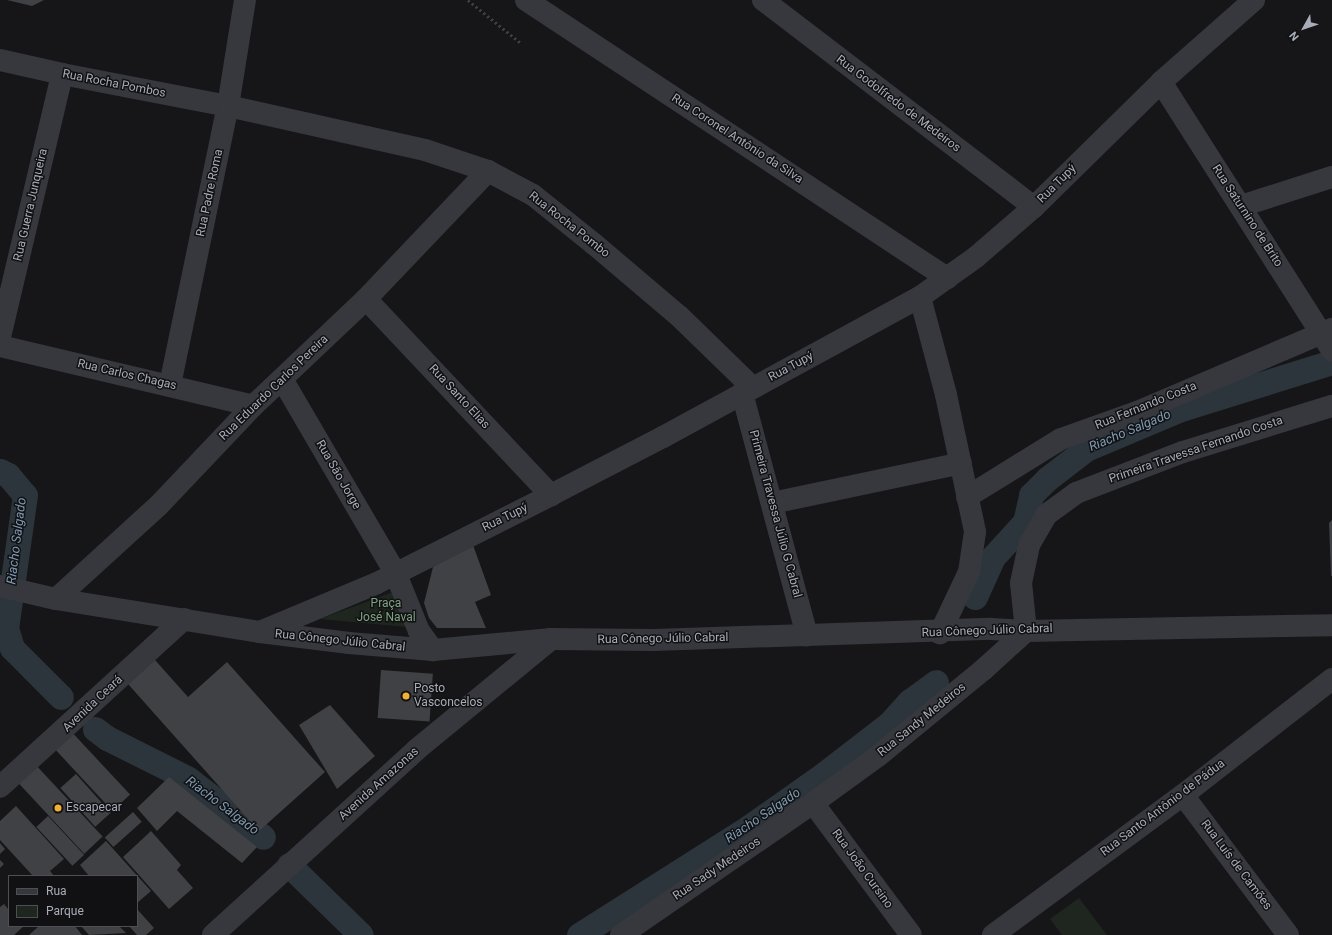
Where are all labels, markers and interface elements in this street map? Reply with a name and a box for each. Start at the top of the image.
north arrow [1284,8,1324,48]
text: N [1287,29,1302,43]
street label: Rua Godolfredo de Medeiros [833,52,963,156]
street label: Rua Rocha Pombos [61,67,167,101]
street label: Rua Coronel Antônio da Silva [669,91,805,187]
street label: Rua Guerra Junqueira [11,147,51,263]
street label: Rua Padre Roma [194,148,226,238]
street label: Rua Tupý [1035,162,1079,206]
street label: Rua Saturnino de Brito [1209,162,1285,270]
street label: Rua Rocha Pombo [526,189,612,261]
street label: Rua Eduardo Carlos Pereira [217,332,331,444]
street label: Rua Tupý [766,349,816,385]
street label: Rua Carlos Chagas [76,357,178,393]
street label: Rua Santo Elias [425,362,493,432]
street label: Rua Fernando Costa [1093,379,1199,433]
water label: Riacho Salgado [1087,407,1173,455]
street label: Primeira Travessa Fernando Costa [1107,413,1285,487]
street label: Primeira Travessa Júlio G Cabral [746,429,804,599]
street label: Rua São Jorge [312,438,364,512]
water label: Riacho Salgado [4,497,30,585]
street label: Rua Tupý [480,501,530,535]
park label: Praça José Naval [356,597,416,625]
street label: Rua Cônego Júlio Cabral [921,622,1053,640]
street label: Rua Cônego Júlio Cabral [274,627,406,655]
street label: Rua Cônego Júlio Cabral [597,631,729,647]
street label: Avenida Ceará [60,673,126,735]
street label: Rua Sandy Medeiros [875,680,969,760]
place label: Posto Vasconcelos [414,682,482,710]
marker: Posto Vasconcelos [401,691,411,701]
street label: Avenida Amazonas [336,744,422,824]
street label: Rua Santo Antônio de Pádua [1098,757,1228,859]
water label: Riacho Salgado [182,774,262,838]
water label: Riacho Salgado [722,785,804,847]
place label: Escapecar [66,801,122,815]
marker: Escapecar [53,803,63,813]
street label: Rua Luís de Camões [1197,817,1275,913]
street label: Rua João Cursino [828,827,896,911]
street label: Rua Sady Medeiros [671,834,763,904]
legend [8,875,138,927]
text: Rua [46,884,67,898]
text: Parque [46,904,84,918]

